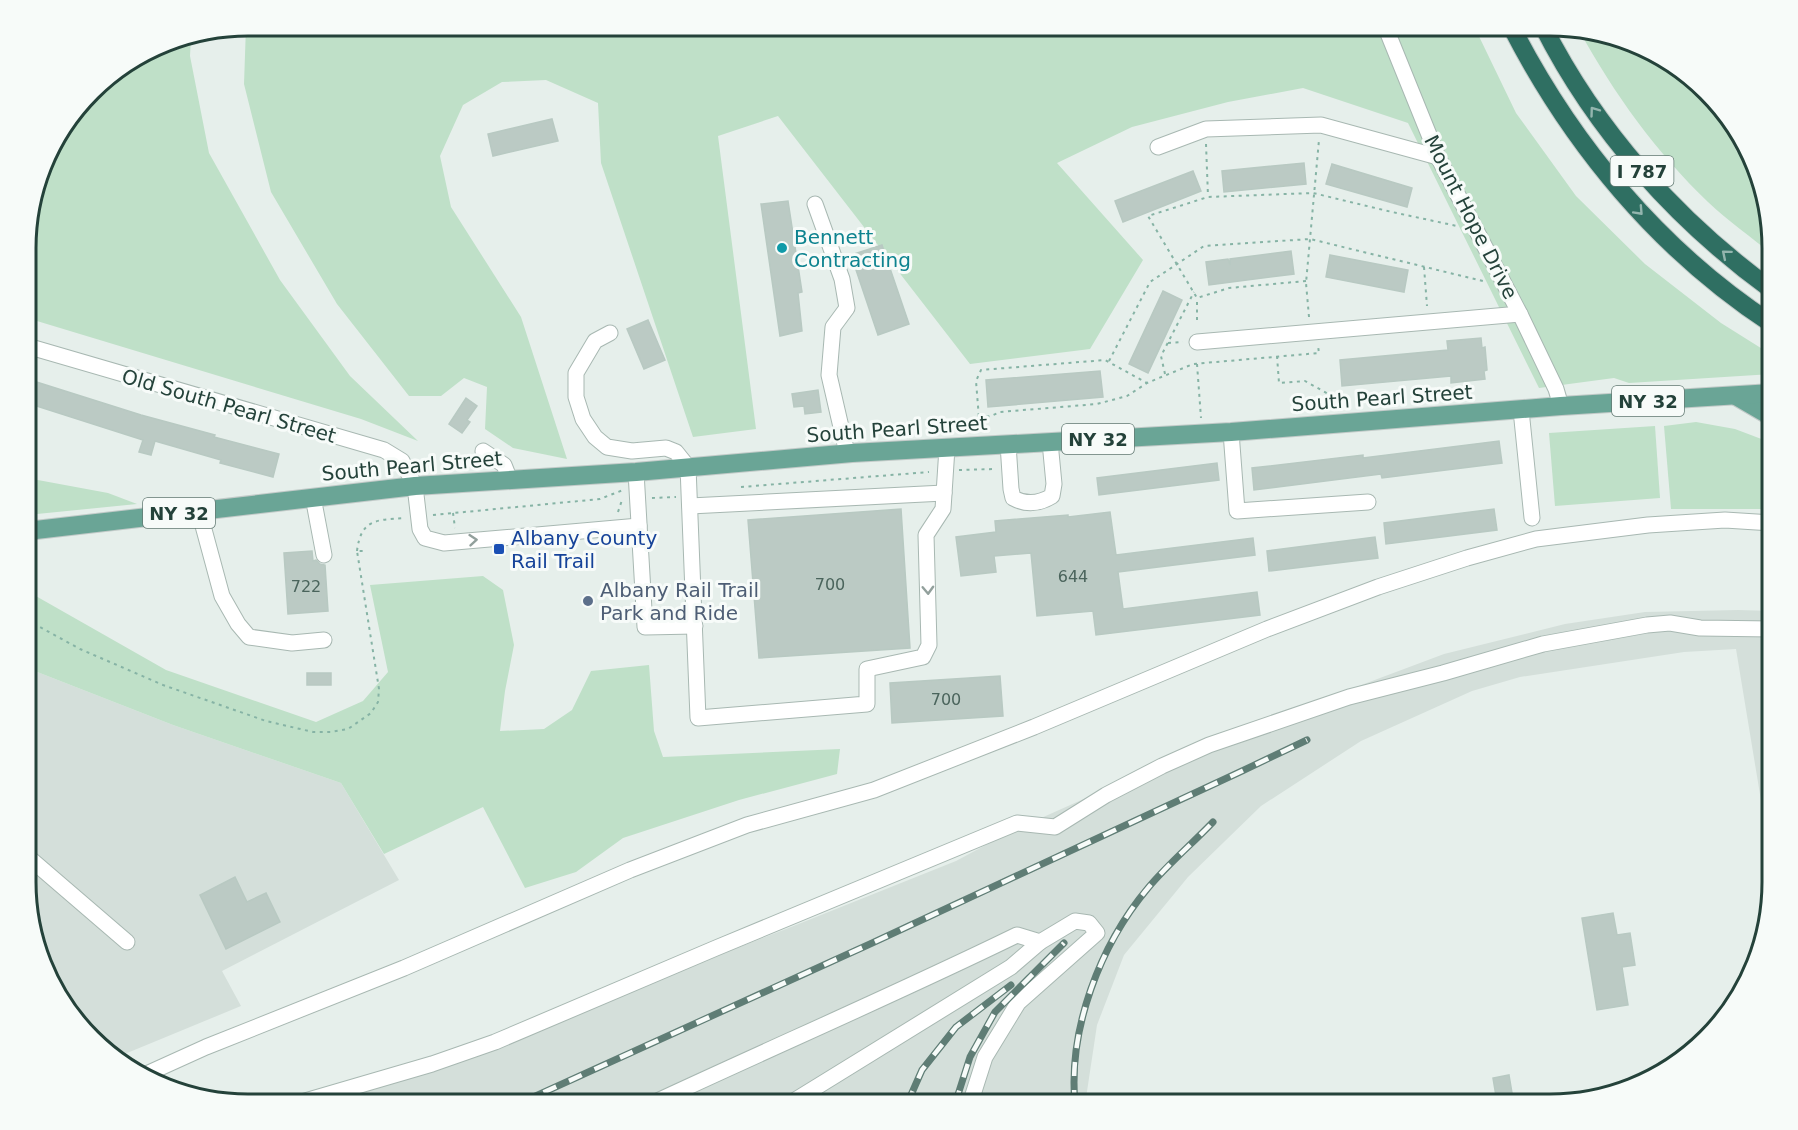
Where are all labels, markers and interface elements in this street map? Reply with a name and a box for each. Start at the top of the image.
one-way arrow [1590,106,1601,117]
street label: Mount Hope Drive [1419,131,1523,303]
road number: I 787 [1610,156,1674,186]
one-way arrow [1632,204,1643,215]
place label: Bennett Contracting [794,225,911,272]
marker: Bennett Contracting [775,241,789,255]
one-way arrow [1722,250,1733,261]
street label: Old South Pearl Street [119,364,339,448]
street label: South Pearl Street [1291,380,1473,416]
road number: NY 32 [1612,386,1684,416]
street label: South Pearl Street [806,411,988,447]
road number: NY 32 [1062,424,1134,454]
street label: South Pearl Street [321,446,504,486]
road number: NY 32 [143,498,215,528]
place label: Albany County Rail Trail [511,526,657,573]
one-way arrow [468,534,477,547]
marker: Albany County Rail Trail [492,542,506,556]
house number: 644 [1058,567,1088,586]
house number: 700 [815,575,845,594]
house number: 722 [291,577,321,596]
place label: Albany Rail Trail Park and Ride [600,578,759,625]
one-way arrow [921,586,934,595]
marker: Albany Rail Trail Park and Ride [581,594,595,608]
house number: 700 [931,690,961,709]

